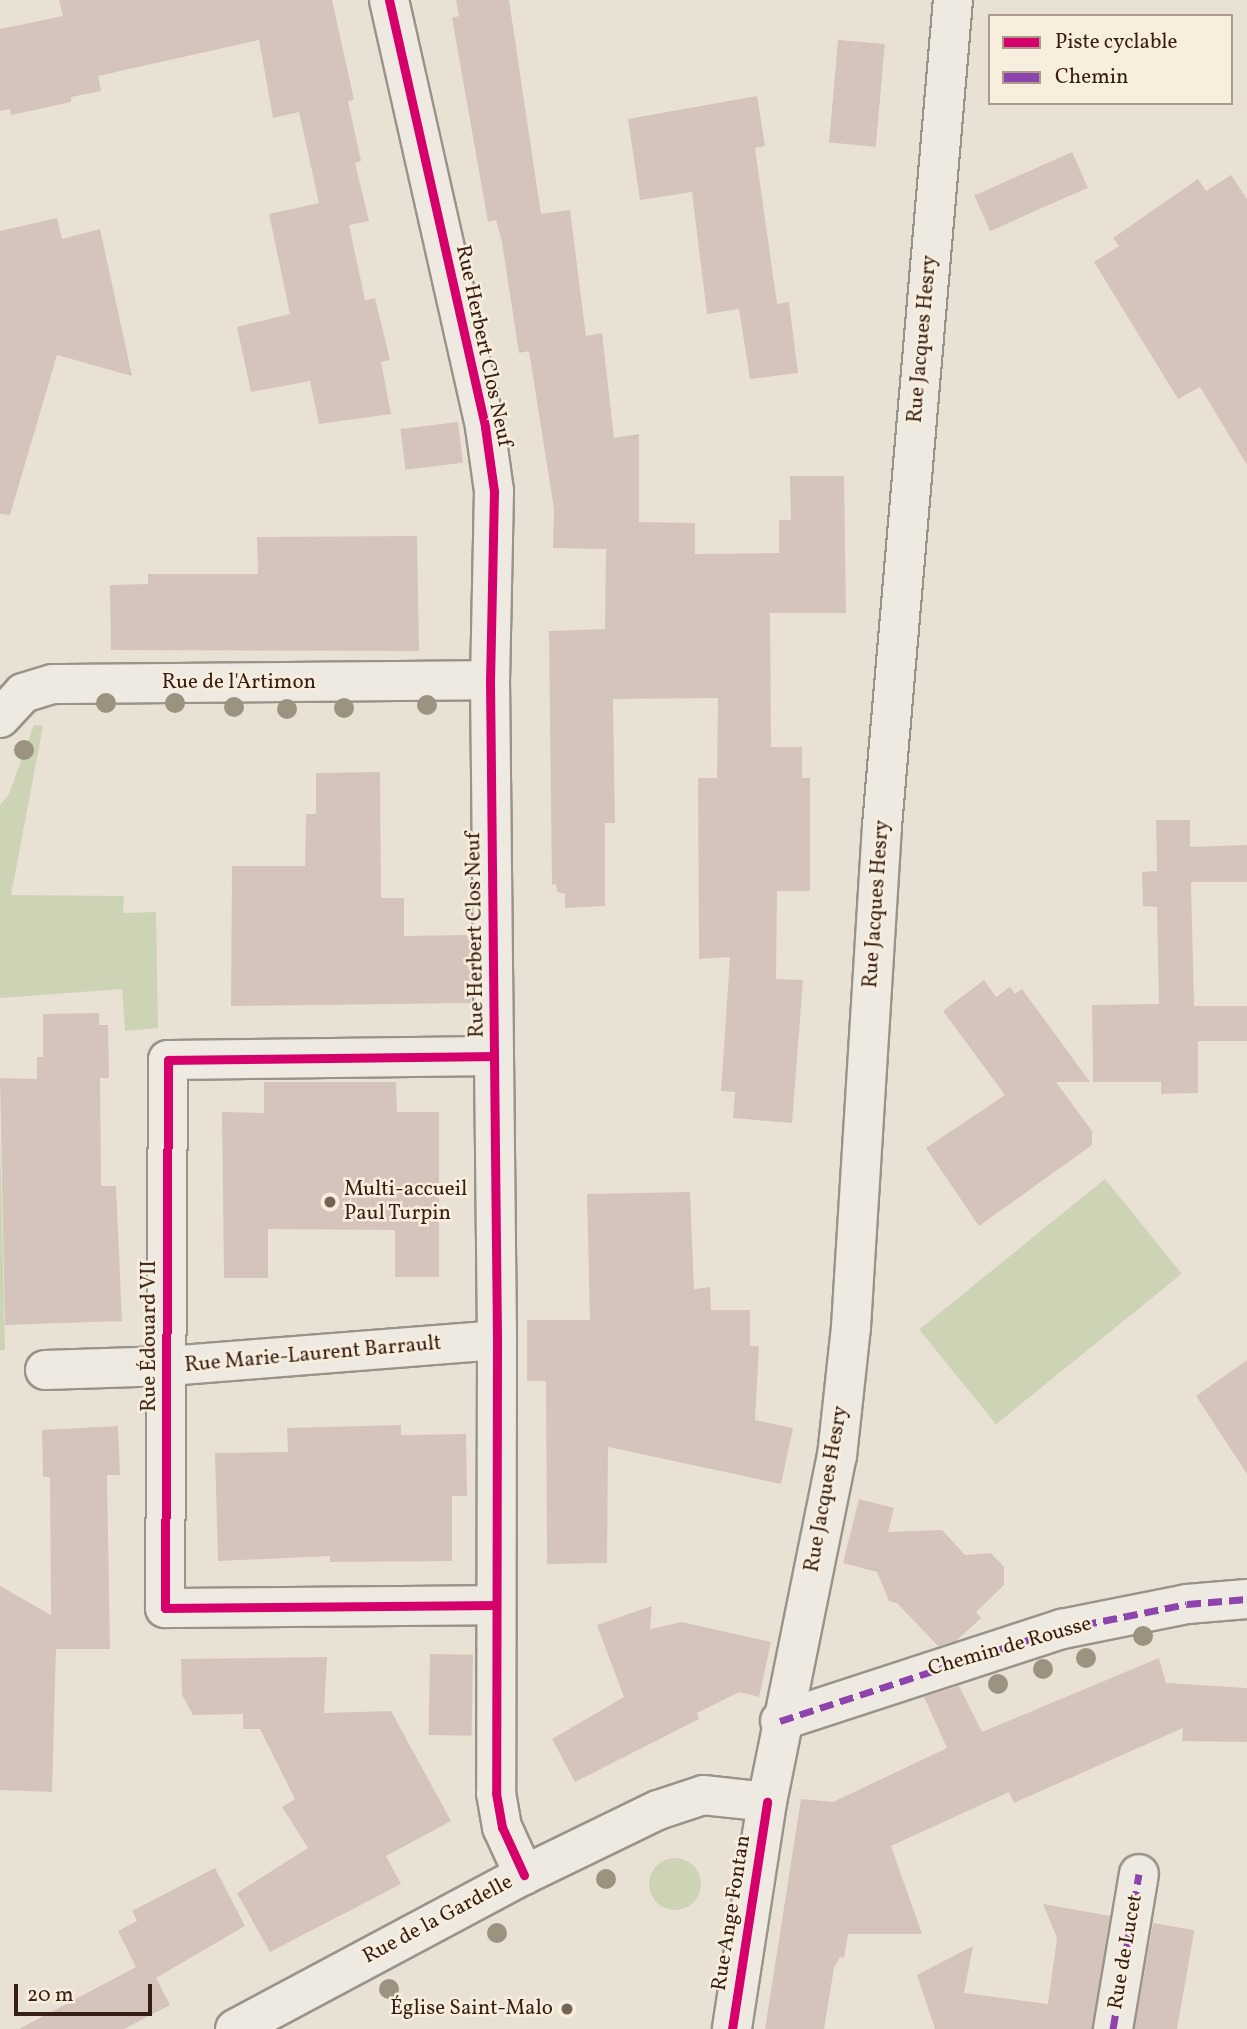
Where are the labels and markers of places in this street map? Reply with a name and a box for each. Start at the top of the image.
place label: Multi-accueil Paul Turpin [344,1177,467,1227]
marker: Multi-accueil Paul Turpin [322,1194,338,1210]
place label: Église Saint-Malo [390,1996,553,2022]
marker: Église Saint-Malo [559,2001,575,2017]

